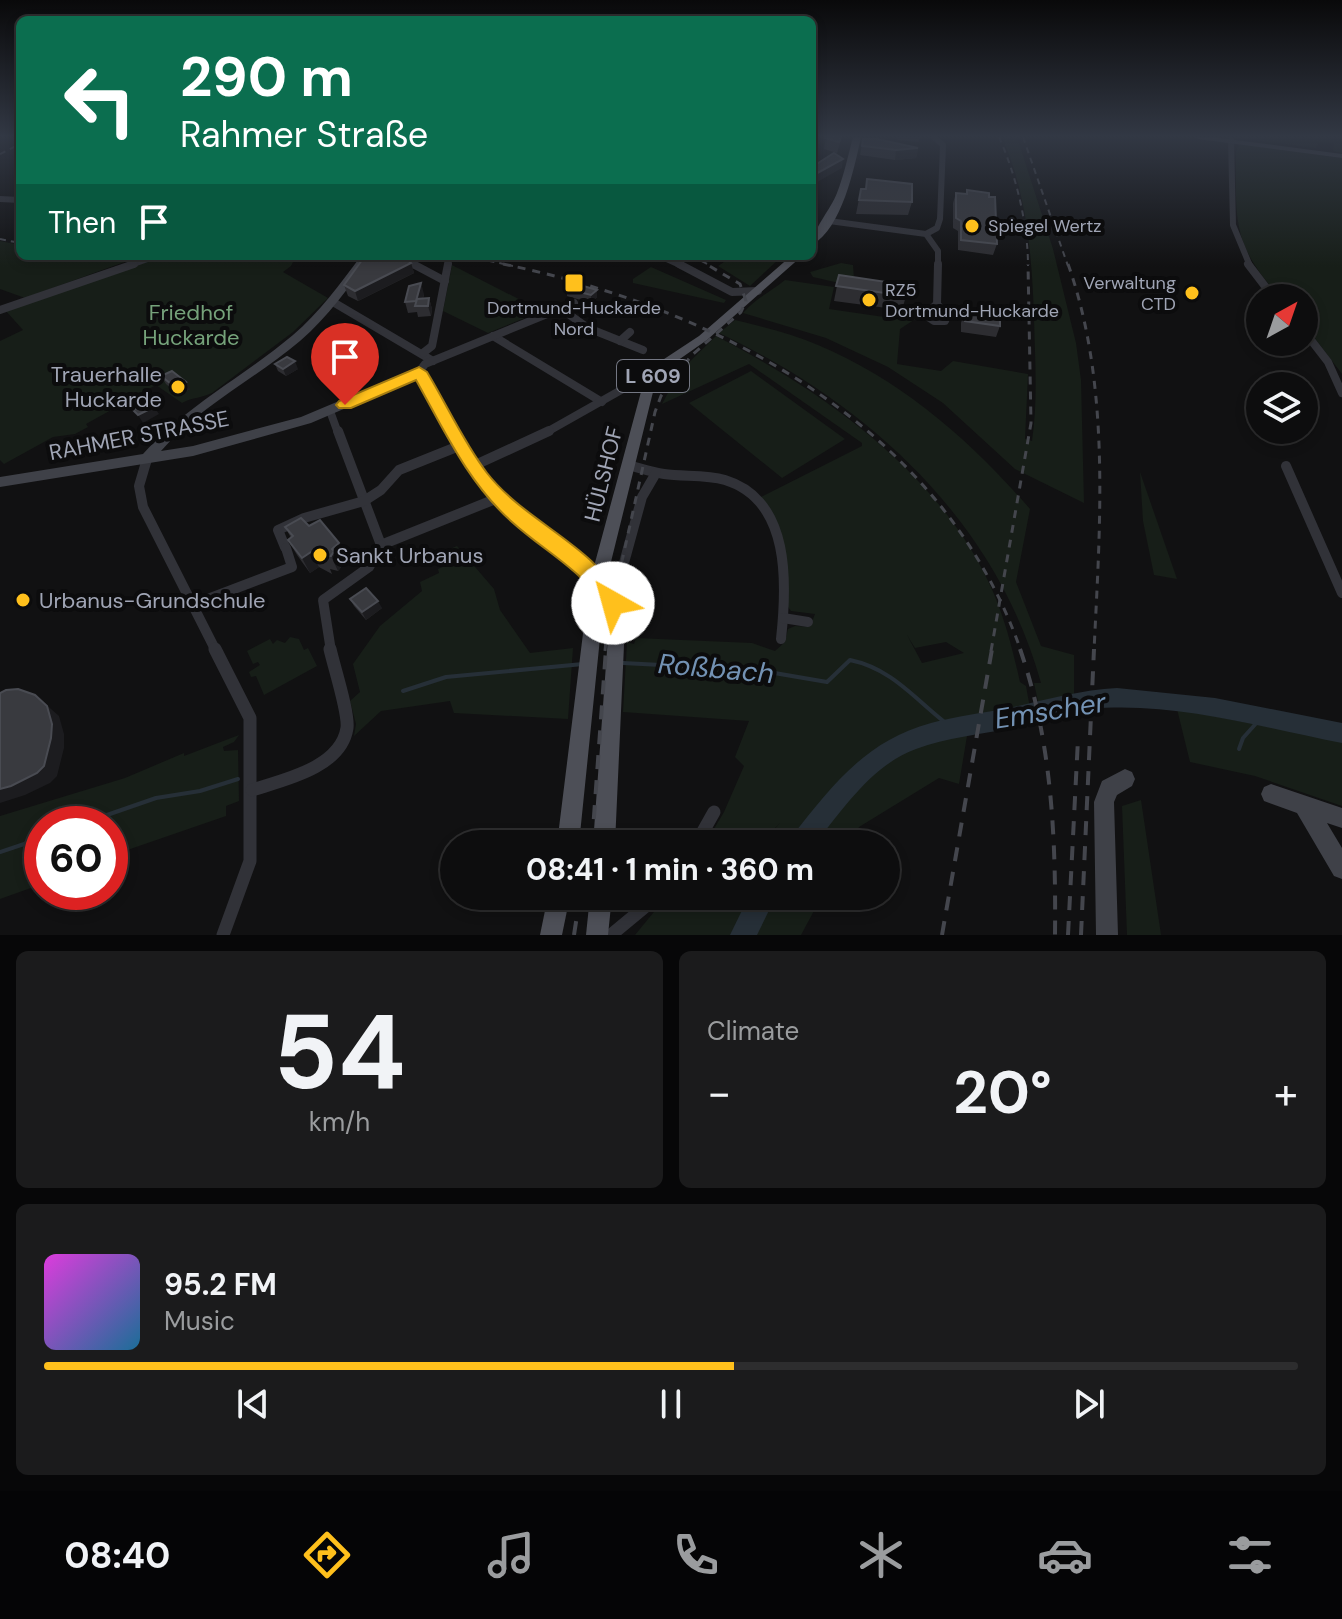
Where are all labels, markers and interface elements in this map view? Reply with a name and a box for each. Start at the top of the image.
text: 290 m [180,40,353,113]
icon: left [48,48,152,152]
text: Rahmer Straße [180,111,428,158]
icon: arrive [132,200,176,244]
text: Then [48,203,116,242]
place label: Spiegel Wertz [988,214,1102,238]
marker: Spiegel Wertz [963,217,981,235]
place label: Verwaltung CTD [1083,271,1176,316]
marker: Dortmund-Huckarde Nord [563,272,585,294]
place label: RZ5 Dortmund-Huckarde [885,278,1059,323]
marker: Verwaltung CTD [1183,284,1201,302]
north arrow [1246,284,1318,356]
map controls [1246,284,1318,444]
marker: RZ5 Dortmund-Huckarde [860,291,878,309]
place label: Dortmund-Huckarde Nord [487,296,661,341]
park label: Friedhof Huckarde [142,298,240,352]
pin [311,323,379,405]
icon: arrive [323,335,367,379]
place label: Trauerhalle Huckarde [51,360,162,414]
road number: L 609 [617,360,689,392]
button: layers [1246,372,1318,444]
marker: Trauerhalle Huckarde [169,378,187,396]
street label: RAHMER STRASSE [47,404,232,467]
street label: HÜLSHOF [578,423,629,525]
place label: Sankt Urbanus [336,541,484,570]
marker: Sankt Urbanus [311,546,329,564]
position arrow [571,561,655,645]
place label: Urbanus-Grundschule [39,586,266,615]
marker: Urbanus-Grundschule [14,591,32,609]
water label: Roßbach [656,645,776,692]
water label: Emscher [992,683,1109,738]
speed limit sign: 60 [24,806,128,910]
text: 08:41 · 1 min · 360 m [526,850,814,889]
text: 54 [273,985,406,1120]
text: Climate [707,1014,799,1048]
text: 20° [953,1053,1052,1132]
text: − [707,1064,731,1122]
text: + [1274,1064,1298,1122]
text: km/h [309,1105,370,1139]
text: 95.2 FM [164,1265,277,1304]
text: Music [164,1304,235,1338]
icon: previous [231,1382,275,1426]
icon: pause [649,1382,693,1426]
icon: next [1067,1382,1111,1426]
icon: directions [299,1527,355,1583]
icon: music [483,1527,539,1583]
icon: phone [668,1527,724,1583]
icon: climate [853,1527,909,1583]
icon: car [1037,1527,1093,1583]
icon: filters [1222,1527,1278,1583]
text: 08:40 [64,1532,170,1579]

